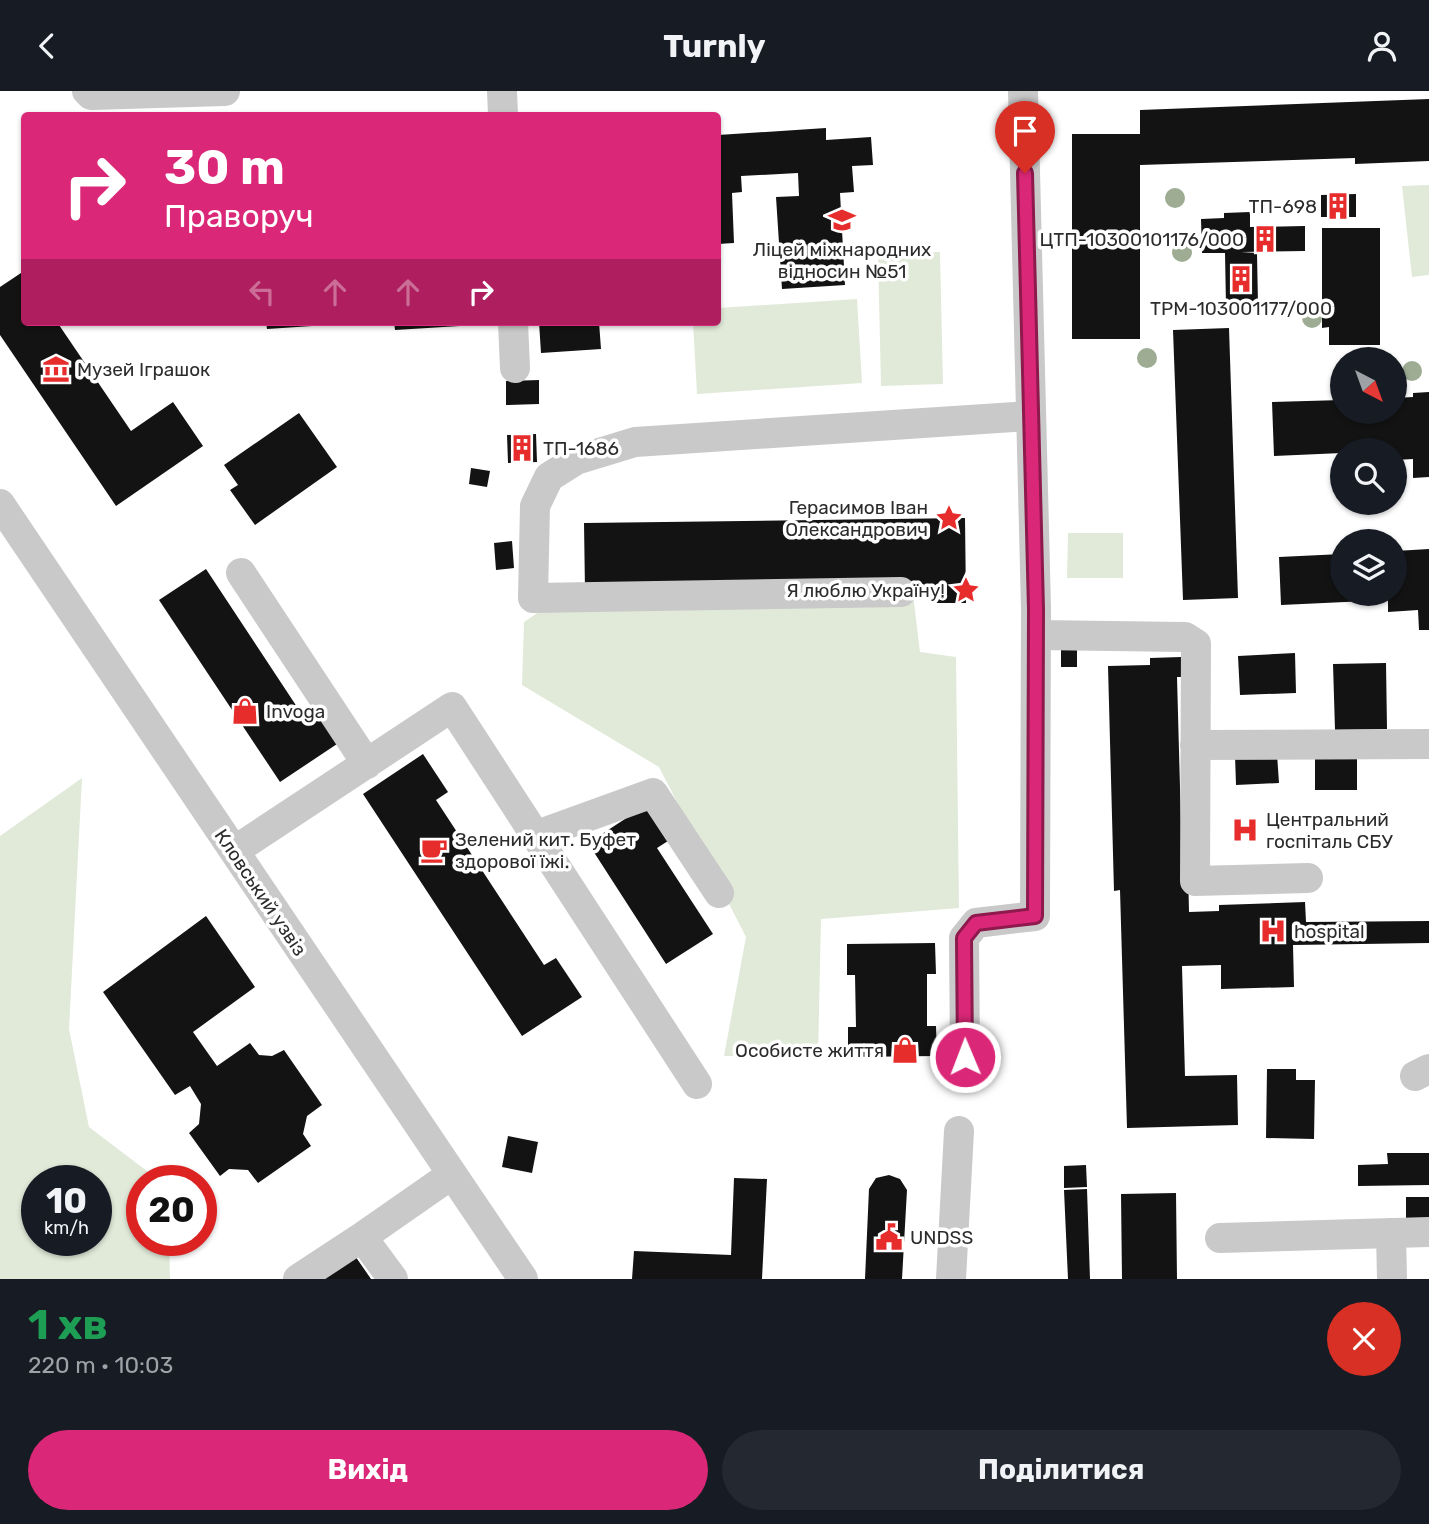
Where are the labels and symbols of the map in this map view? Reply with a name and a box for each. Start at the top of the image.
pin [995,101,1055,173]
building icon: ТП-698 [1323,191,1353,221]
place label: ТП-698 [1249,195,1317,218]
school or university icon: Ліцей міжнародних відносин №51 [827,205,857,235]
building icon: ЦТП-10300101176/000 [1250,224,1280,254]
place label: ЦТП-10300101176/000 [1039,228,1244,251]
place label: Ліцей міжнародних відносин №51 [753,238,931,283]
building icon: ТРМ-103001177/000 [1226,264,1256,294]
place label: ТРМ-103001177/000 [1150,297,1332,320]
north arrow [1330,347,1407,423]
museum icon: Музей Іграшок [41,354,71,384]
place label: Музей Іграшок [77,358,210,381]
building icon: ТП-1686 [507,433,537,463]
place label: ТП-1686 [543,437,619,460]
place label: Герасимов Іван Олександрович [785,496,928,541]
place icon: Герасимов Іван Олександрович [934,503,964,533]
place icon: Я люблю Україну! [951,575,981,605]
place label: Я люблю Україну! [786,579,945,602]
shop icon: Invoga [230,696,260,726]
place label: Invoga [266,700,325,723]
place label: Центральний госпіталь СБУ [1266,808,1393,853]
hospital icon: Центральний госпіталь СБУ [1230,815,1260,845]
street label: Кловський узвіз [210,825,311,960]
place label: Зелений кит. Буфет здорової їжі. [455,828,636,873]
cafe icon: Зелений кит. Буфет здорової їжі. [419,835,449,865]
hospital icon: hospital [1258,916,1288,946]
place label: hospital [1294,920,1365,943]
position arrow [928,1020,1002,1094]
shop icon: Особисте життя [890,1035,920,1065]
place label: Особисте життя [735,1039,884,1062]
speed limit sign: 20 [126,1165,217,1256]
public building icon: UNDSS [874,1222,904,1252]
place label: UNDSS [910,1226,973,1249]

